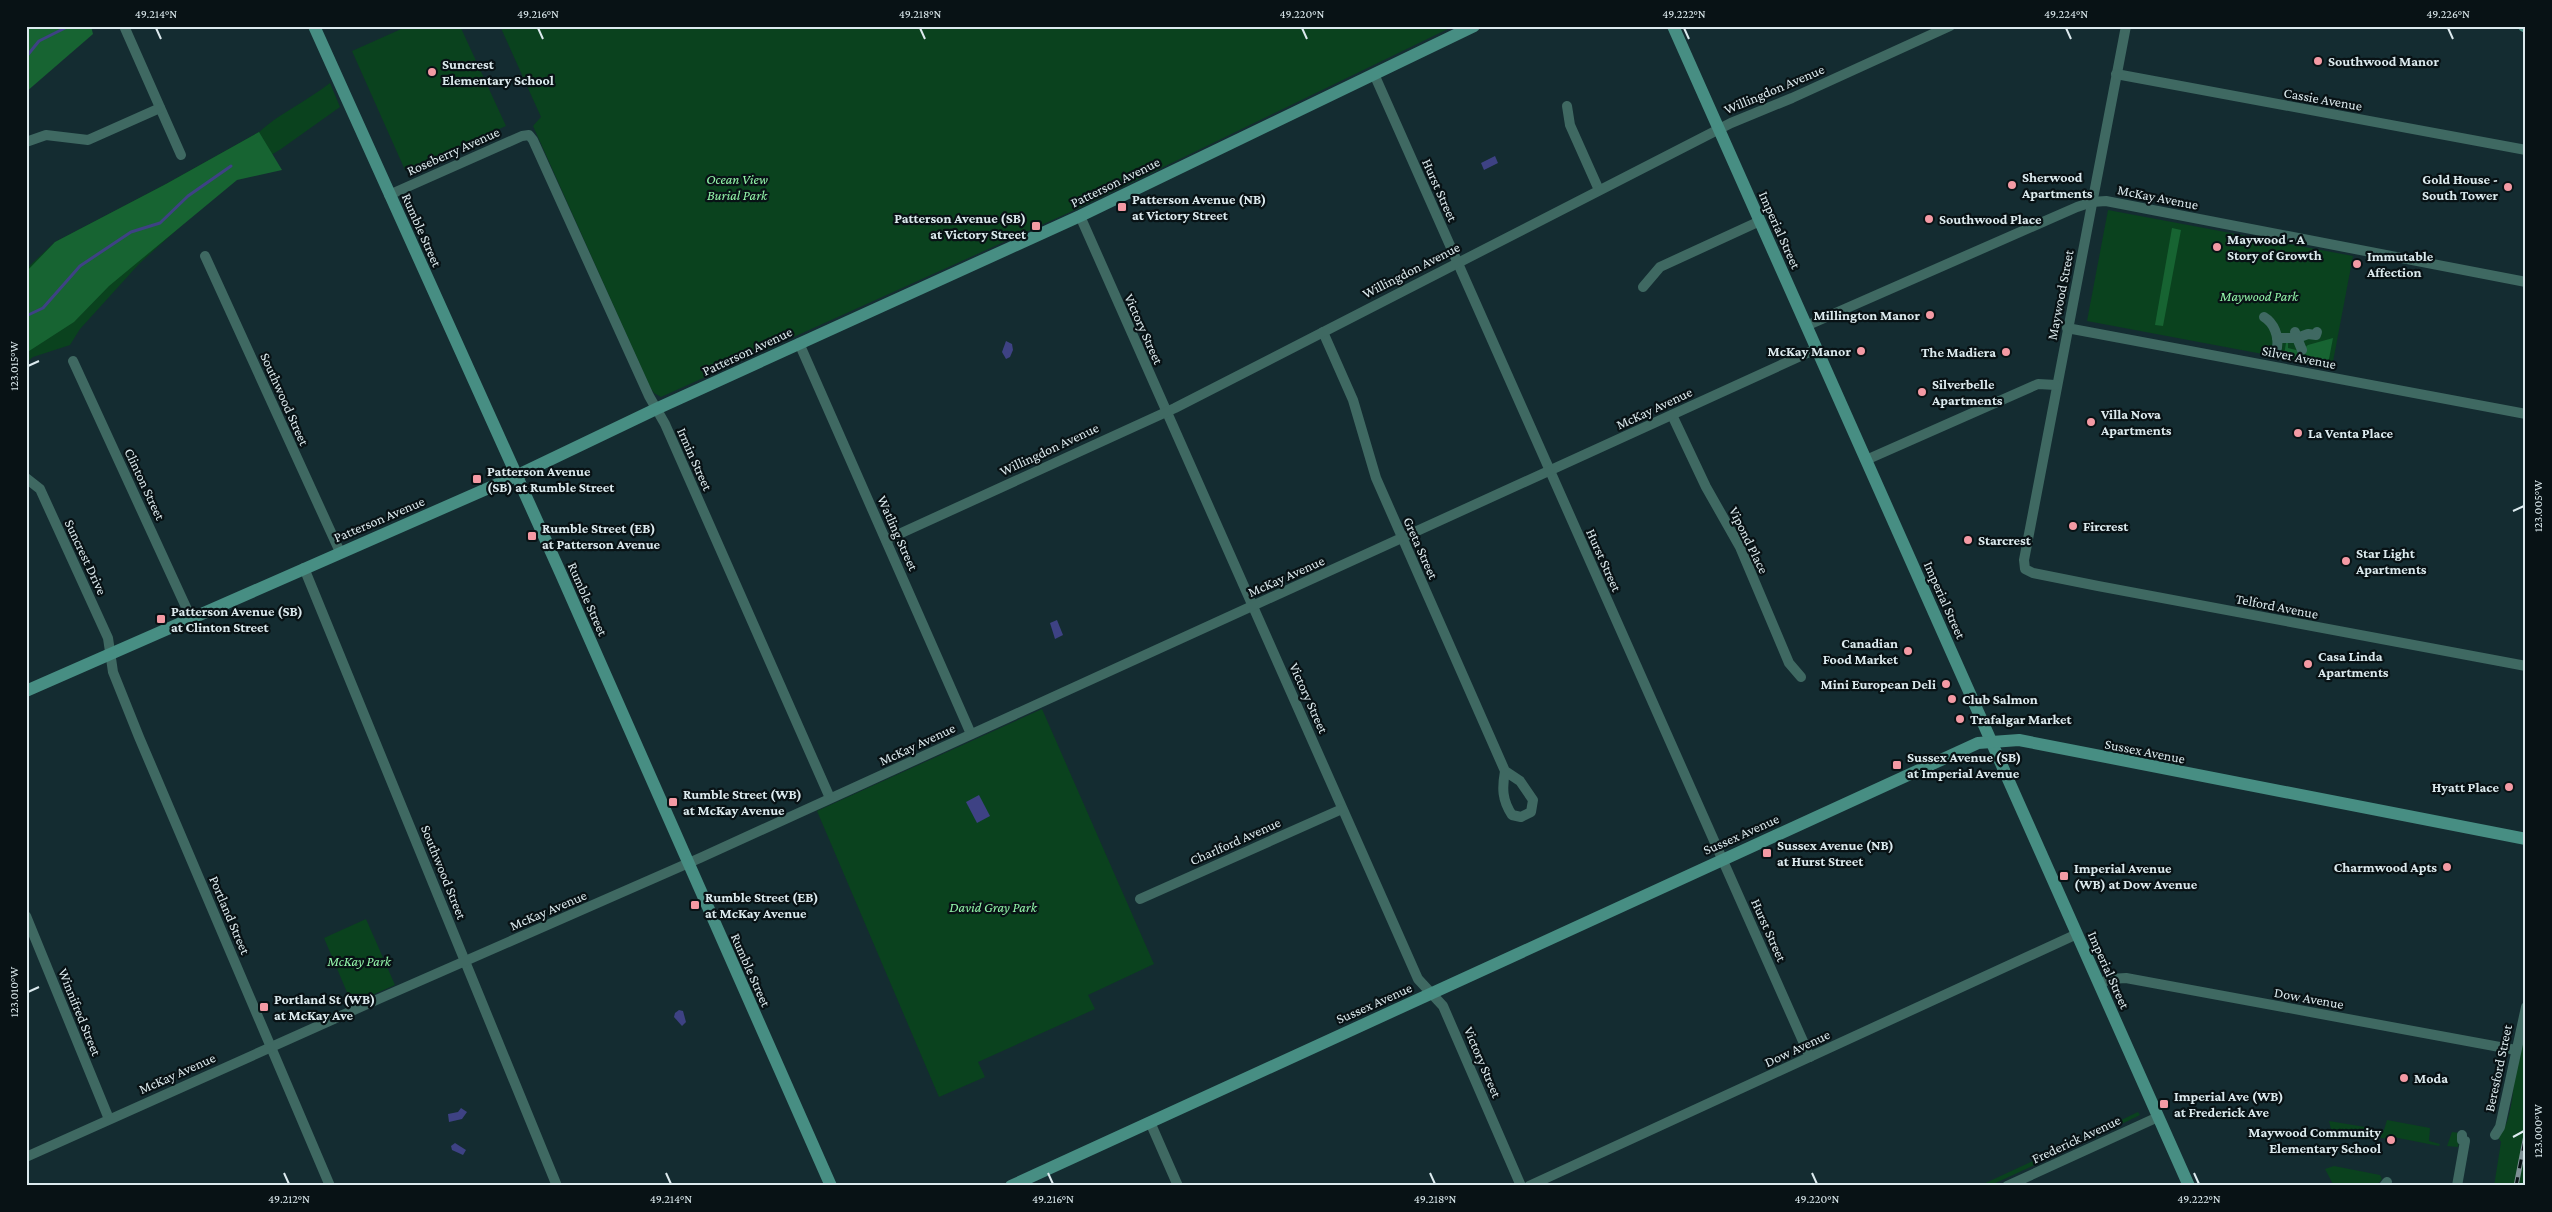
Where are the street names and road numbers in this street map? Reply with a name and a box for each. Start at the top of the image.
street label: Willingdon Avenue [1722,61,1826,117]
street label: Cassie Avenue [2283,84,2363,114]
street label: Roseberry Avenue [404,123,502,179]
street label: Patterson Avenue [1068,153,1162,211]
street label: Hurst Street [1419,156,1461,224]
street label: McKay Avenue [2116,181,2200,213]
street label: Imperial Street [1756,189,1804,272]
street label: Rumble Street [399,191,445,270]
street label: Willingdon Avenue [1360,239,1462,301]
street label: Maywood Street [2043,248,2077,341]
street label: Victory Street [1121,291,1167,367]
street label: Patterson Avenue [700,323,794,379]
street label: Silver Avenue [2261,342,2337,372]
street label: Southwood Street [257,350,313,448]
street label: McKay Avenue [1613,383,1695,433]
street label: Willingdon Avenue [997,419,1101,479]
street label: Irmin Street [674,425,716,493]
street label: Clinton Street [121,445,169,523]
street label: Patterson Avenue [331,493,427,545]
street label: Watling Street [874,493,922,573]
street label: Vipond Place [1726,504,1772,576]
street label: Greta Street [1400,515,1442,582]
street label: Suncrest Drive [62,517,110,597]
street label: Hurst Street [1583,526,1625,594]
street label: McKay Avenue [1245,552,1327,600]
street label: Imperial Street [1921,559,1969,642]
street label: Rumble Street [565,560,611,639]
street label: Telford Avenue [2234,590,2320,622]
street label: Victory Street [1286,660,1332,736]
street label: McKay Avenue [876,719,958,769]
street label: Sussex Avenue [2104,735,2186,767]
street label: Sussex Avenue [1701,810,1781,858]
street label: Charlford Avenue [1187,814,1283,868]
street label: Southwood Street [418,823,470,922]
street label: Portland Street [206,873,254,957]
street label: McKay Avenue [507,887,589,933]
street label: Hurst Street [1748,896,1790,964]
street label: Imperial Street [2085,929,2133,1012]
street label: Rumble Street [728,931,774,1010]
street label: Winnifred Street [55,966,105,1058]
street label: Sussex Avenue [1334,979,1414,1027]
street label: Dow Avenue [2273,984,2345,1012]
street label: Beresford Street [2481,1023,2515,1113]
street label: Victory Street [1461,1024,1505,1100]
street label: Dow Avenue [1762,1026,1832,1070]
street label: McKay Avenue [136,1049,218,1097]
street label: Frederick Avenue [2029,1111,2123,1167]

